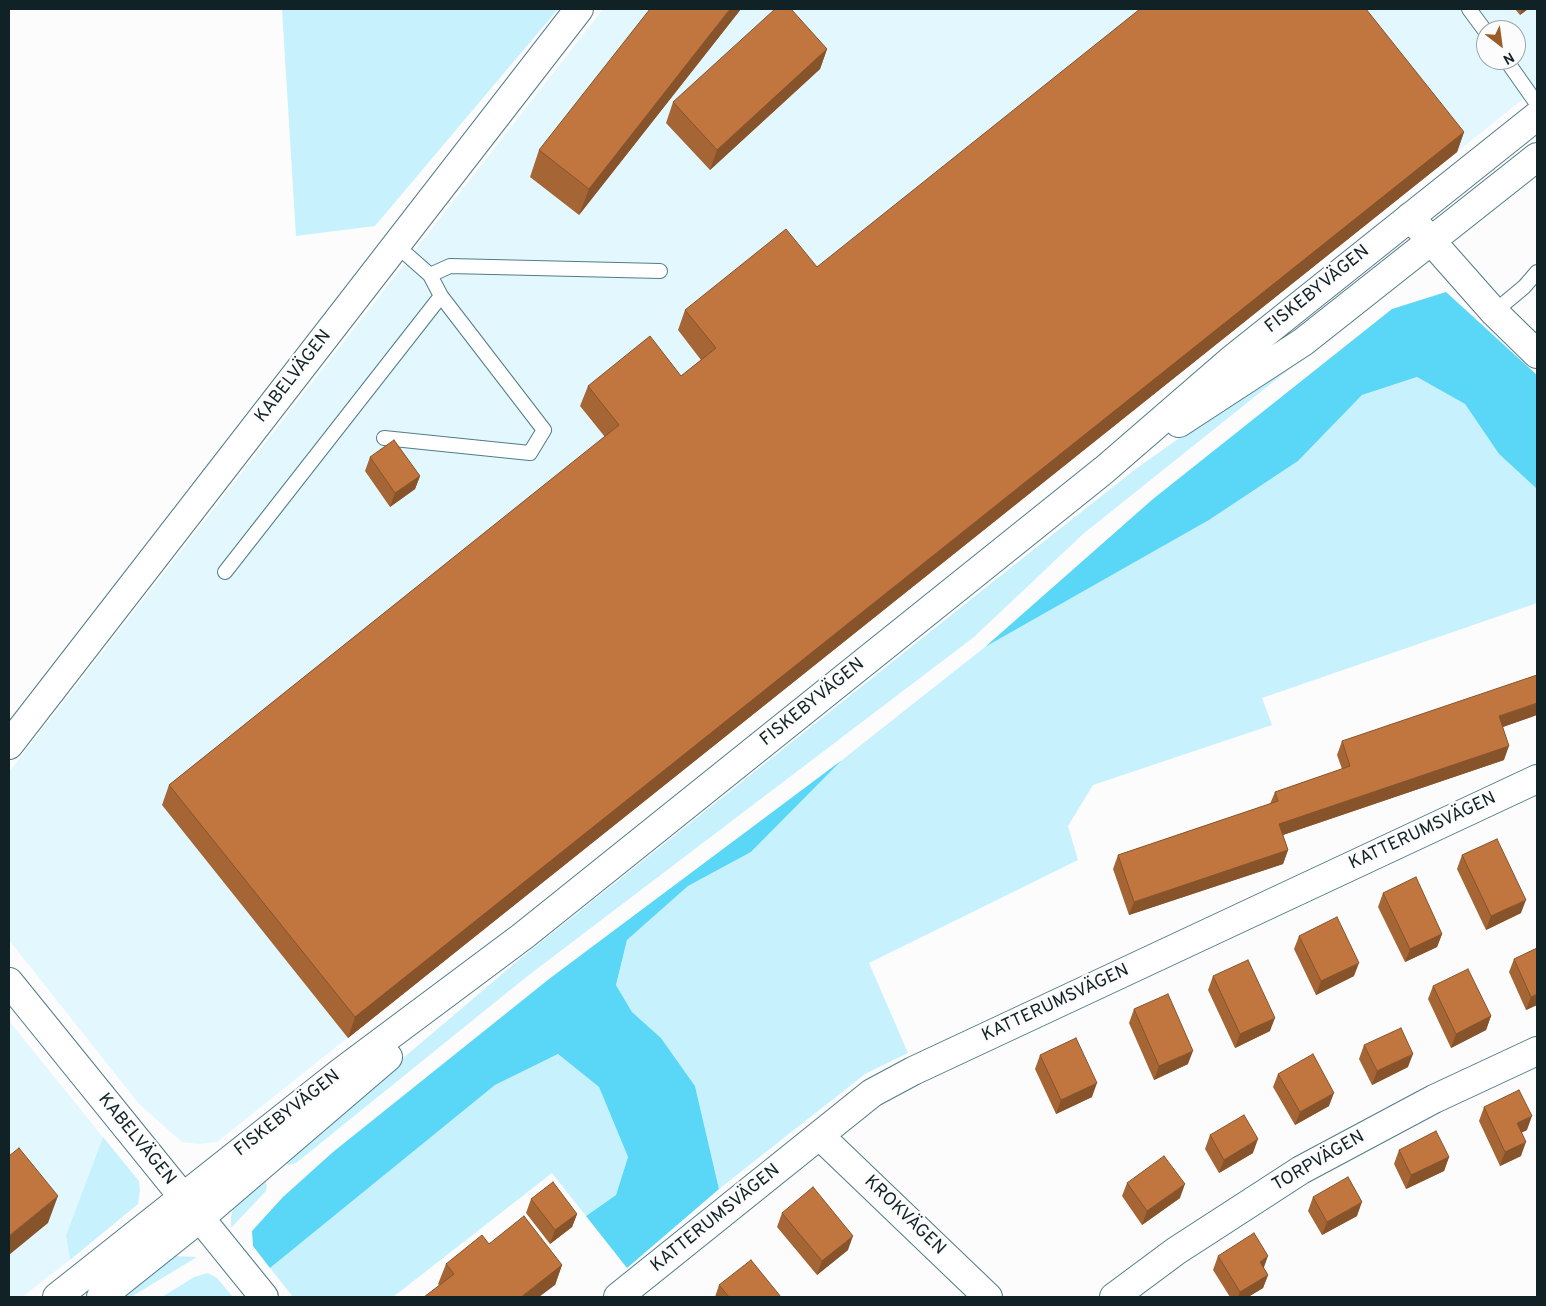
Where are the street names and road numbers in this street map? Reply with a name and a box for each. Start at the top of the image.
street label: FISKEBYVÄGEN [1261,241,1375,339]
street label: KABELVÄGEN [251,326,337,428]
street label: FISKEBYVÄGEN [756,654,870,752]
street label: KATTERUMSVÄGEN [1346,788,1500,876]
street label: KATTERUMSVÄGEN [979,960,1133,1048]
street label: FISKEBYVÄGEN [231,1066,345,1162]
street label: KABELVÄGEN [92,1090,180,1190]
street label: TORPVÄGEN [1269,1127,1369,1197]
street label: KATTERUMSVÄGEN [647,1160,785,1278]
street label: KROKVÄGEN [859,1172,949,1260]

